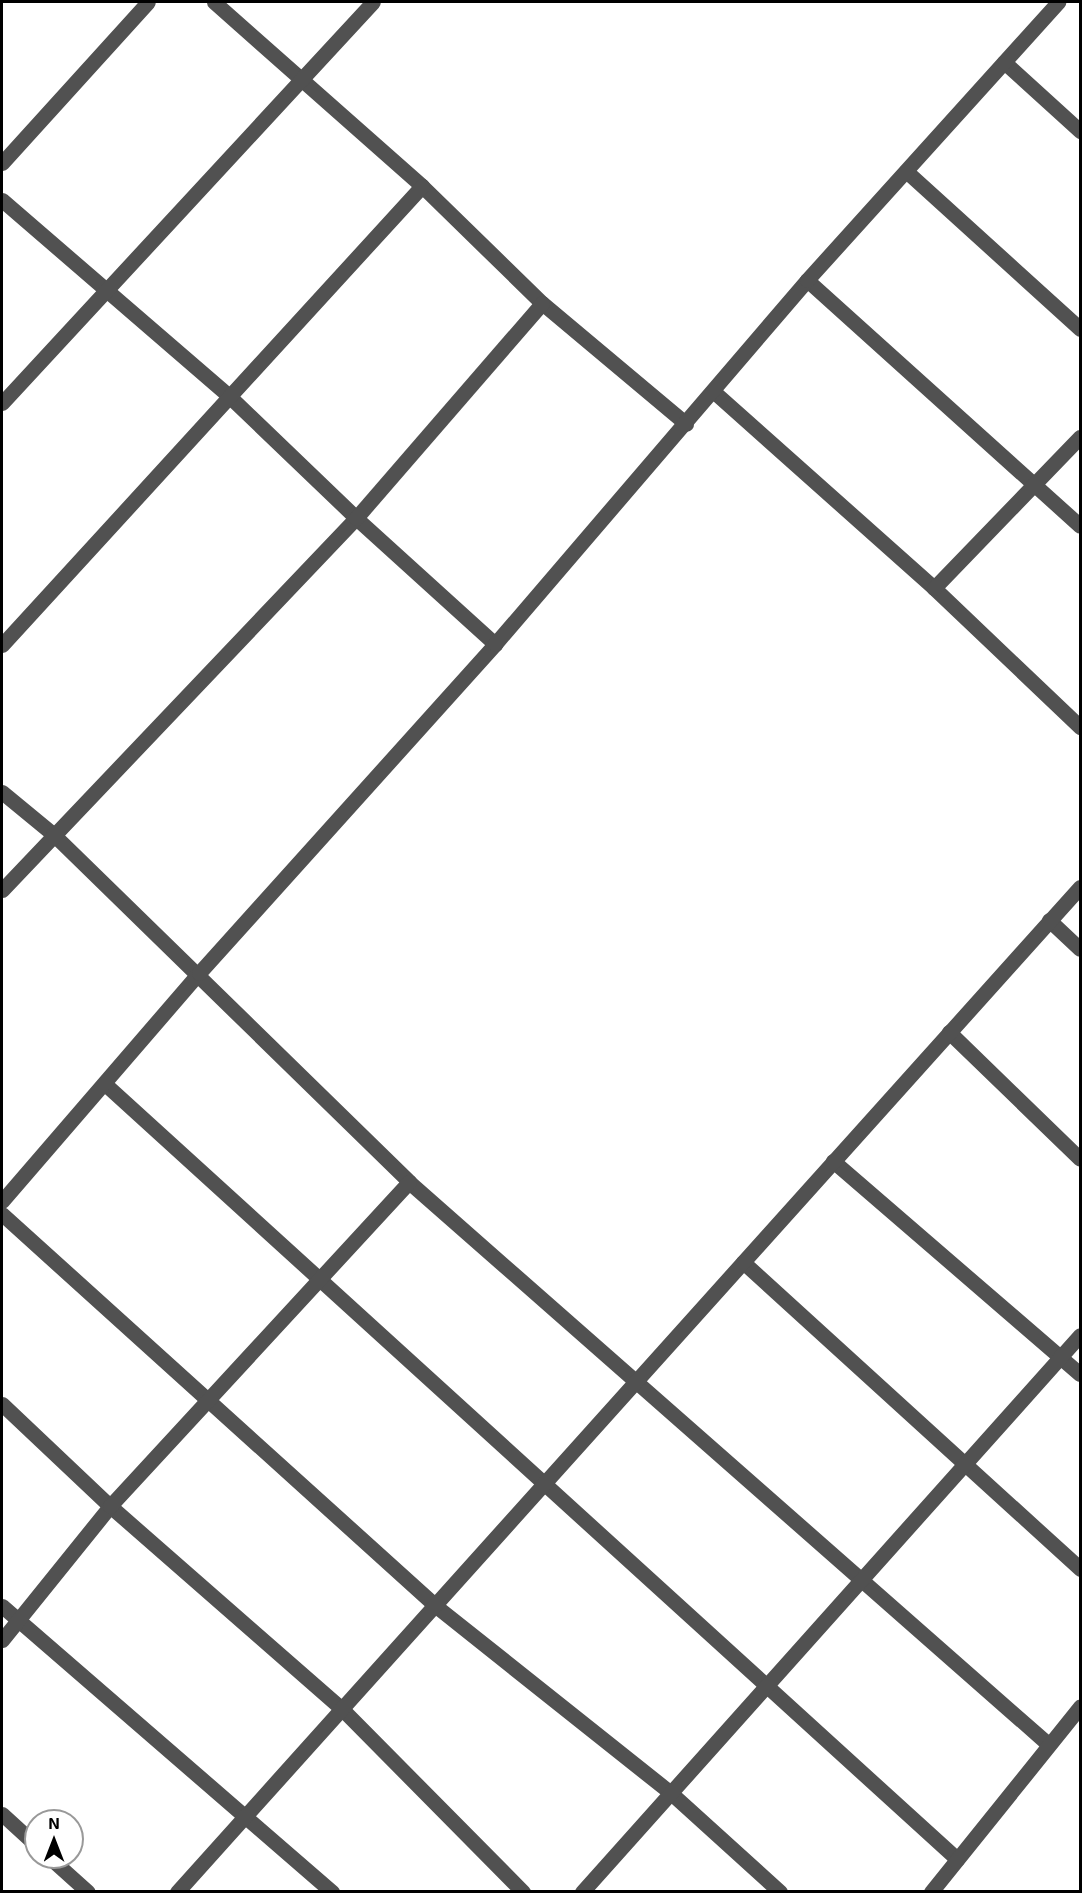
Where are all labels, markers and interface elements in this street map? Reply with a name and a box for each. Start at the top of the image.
north arrow [24,1809,84,1869]
text: N [48,1813,60,1832]

